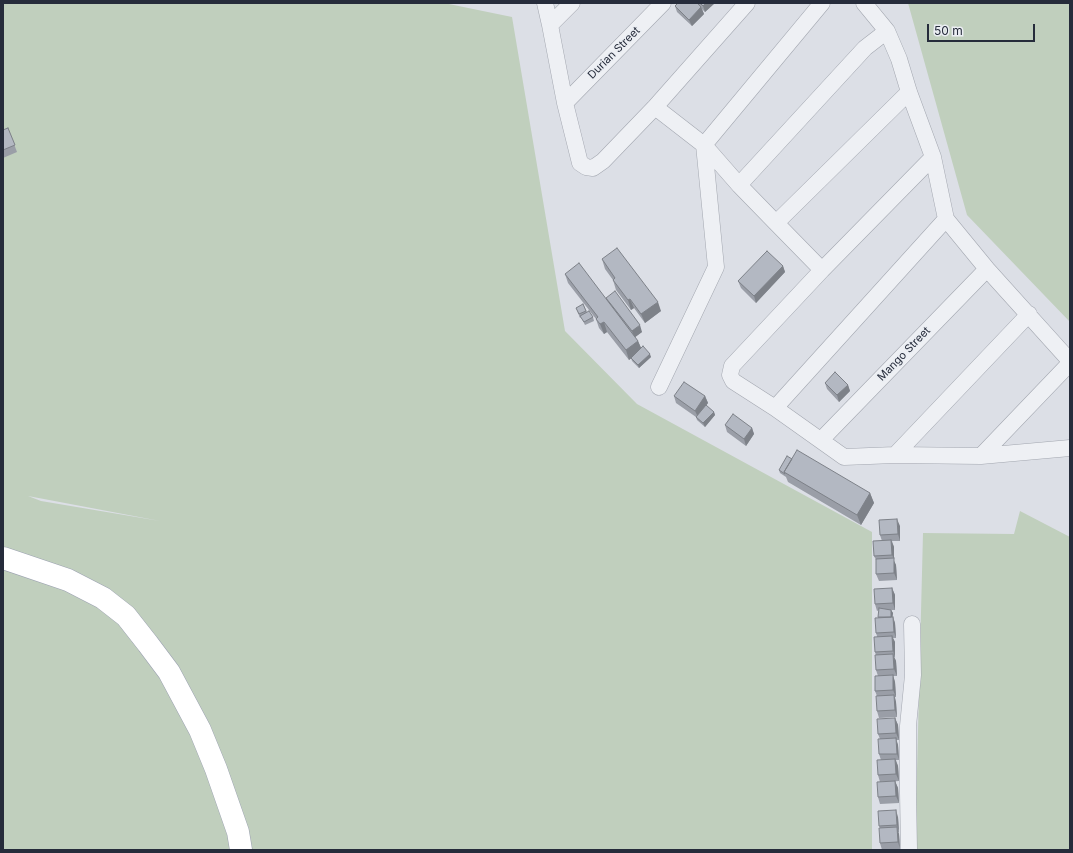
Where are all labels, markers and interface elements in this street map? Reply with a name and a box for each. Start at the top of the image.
scale bar [929,16,1037,42]
text: 50 m [934,23,963,38]
street label: Durian Street [585,24,643,82]
street label: Mango Street [875,324,933,384]

